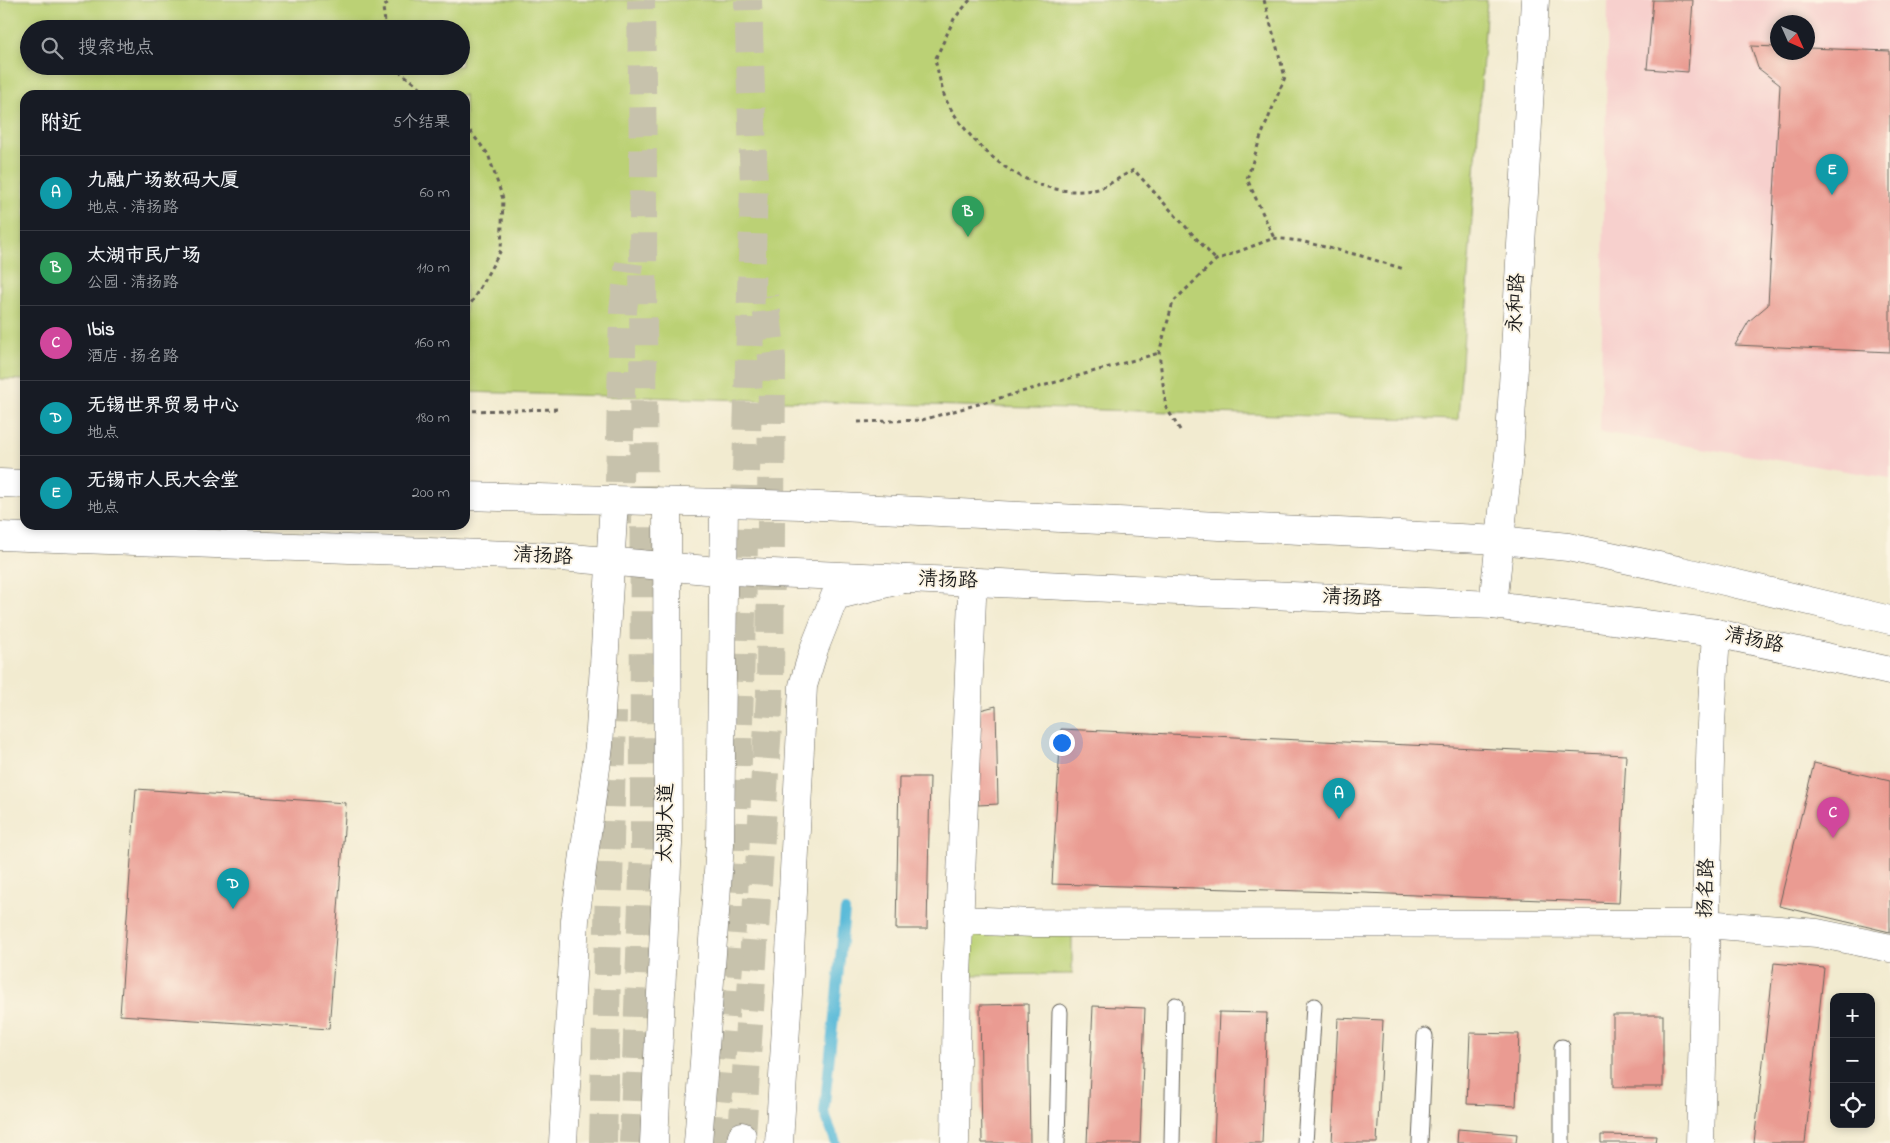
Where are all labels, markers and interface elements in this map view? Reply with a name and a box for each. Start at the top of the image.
north arrow [1770,15,1815,60]
search box [20,20,470,75]
icon: search [38,34,66,62]
text: 搜索地点 [78,35,154,62]
text: 附近 [40,109,82,139]
text: 5个结果 [393,111,450,135]
pin: E [1816,154,1848,195]
text: 九融广场数码大厦 [87,168,239,195]
text: A [51,181,61,205]
text: 60 m [420,181,450,205]
text: 地点 · 清扬路 [87,196,178,220]
pin: B [952,196,984,237]
text: 太湖市民广场 [87,243,201,270]
text: B [51,256,61,280]
text: 110 m [416,256,450,280]
text: 公园 · 清扬路 [87,271,178,295]
street label: 永和路 [1501,271,1533,334]
text: Ibis [87,317,115,344]
text: C [52,331,60,355]
text: 160 m [415,331,450,355]
text: 酒店 · 扬名路 [87,345,178,369]
text: 无锡世界贸易中心 [87,393,239,420]
text: D [50,406,62,430]
text: 180 m [416,406,450,430]
text: 地点 [87,421,119,445]
text: 无锡市人民大会堂 [87,468,239,495]
text: E [51,481,61,505]
text: 200 m [412,481,450,505]
text: 地点 [87,496,119,520]
street label: 清扬路 [512,541,575,573]
street label: 清扬路 [918,565,979,597]
street label: 清扬路 [1321,583,1384,615]
street label: 清扬路 [1722,621,1787,662]
your location [1049,730,1075,756]
pin: A [1323,778,1355,819]
street label: 太湖大道 [652,783,682,863]
pin: C [1817,797,1849,838]
street label: 扬名路 [1691,857,1723,918]
pin: D [217,868,249,909]
map controls [1830,993,1875,1128]
button: + [1830,993,1875,1038]
button: − [1830,1038,1875,1083]
button: locate [1830,1083,1875,1128]

